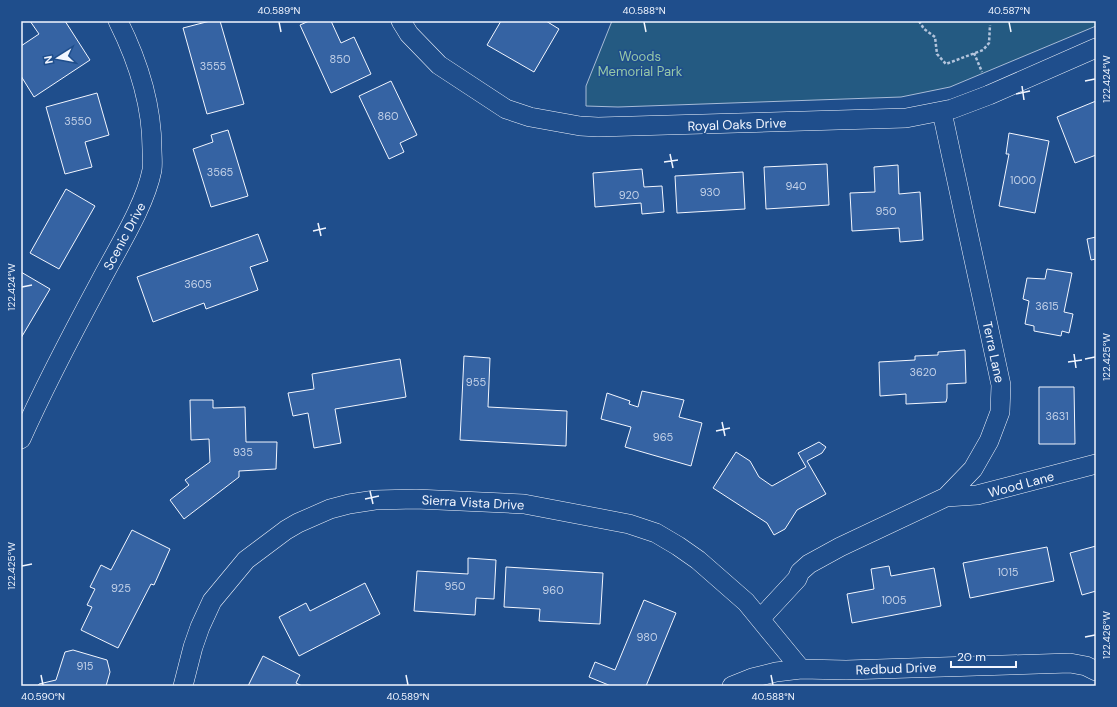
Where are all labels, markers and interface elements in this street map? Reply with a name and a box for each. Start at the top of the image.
text: 40.589°N [258,4,301,17]
text: 40.588°N [622,4,666,17]
text: 40.587°N [988,4,1030,17]
north arrow [38,38,78,78]
park label: Woods Memorial Park [598,48,683,80]
house number: 850 [330,52,350,66]
text: N [41,55,56,65]
text: 122.424°W [1100,55,1113,103]
house number: 3555 [200,59,227,73]
house number: 860 [377,109,399,123]
house number: 3550 [64,114,92,128]
street label: Royal Oaks Drive [687,114,787,135]
house number: 3565 [207,165,234,179]
house number: 1000 [1010,173,1036,187]
house number: 940 [785,179,807,193]
house number: 930 [700,185,720,199]
house number: 920 [619,188,639,202]
street label: Scenic Drive [99,199,149,273]
house number: 950 [875,204,897,218]
text: 122.424°W [5,263,18,311]
house number: 3605 [184,277,212,291]
house number: 3615 [1035,299,1059,313]
street label: Terra Lane [979,320,1008,384]
text: 122.425°W [1100,333,1113,381]
house number: 3620 [910,365,936,379]
house number: 955 [466,375,486,389]
house number: 3631 [1045,409,1069,423]
house number: 965 [653,430,673,444]
house number: 935 [233,445,253,459]
street label: Wood Lane [986,468,1056,501]
street label: Sierra Vista Drive [421,491,525,514]
text: 122.425°W [5,542,18,590]
house number: 1015 [997,565,1019,579]
house number: 950 [444,579,466,593]
house number: 925 [111,581,131,595]
house number: 960 [542,583,564,597]
house number: 1005 [881,593,907,607]
text: 122.426°W [1100,611,1113,659]
house number: 980 [637,630,657,644]
scale bar [951,643,1016,669]
text: 20 m [957,649,986,665]
house number: 915 [77,659,94,673]
street label: Redbud Drive [855,659,937,678]
text: 40.590°N [21,690,65,703]
text: 40.589°N [387,690,430,703]
text: 40.588°N [751,690,795,703]

